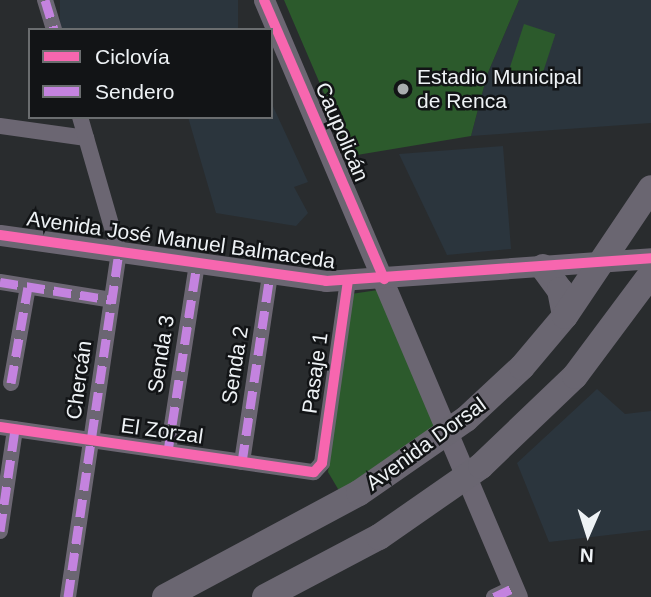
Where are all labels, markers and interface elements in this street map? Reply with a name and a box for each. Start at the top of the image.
legend [28,28,273,119]
text: Ciclovía [95,45,170,68]
place label: Estadio Municipal de Renca [417,64,582,114]
street label: Caupolicán [310,79,374,185]
text: Sendero [95,80,174,103]
marker: Estadio Municipal de Renca [395,81,411,97]
street label: Avenida José Manuel Balmaceda [25,206,337,274]
street label: Senda 3 [142,313,180,395]
street label: Senda 2 [216,324,254,406]
street label: Pasaje 1 [297,331,333,415]
street label: Chercán [61,339,97,421]
street label: Avenida Dorsal [361,392,491,496]
street label: El Zorzal [119,413,205,449]
north arrow [553,499,623,569]
text: N [579,545,594,566]

